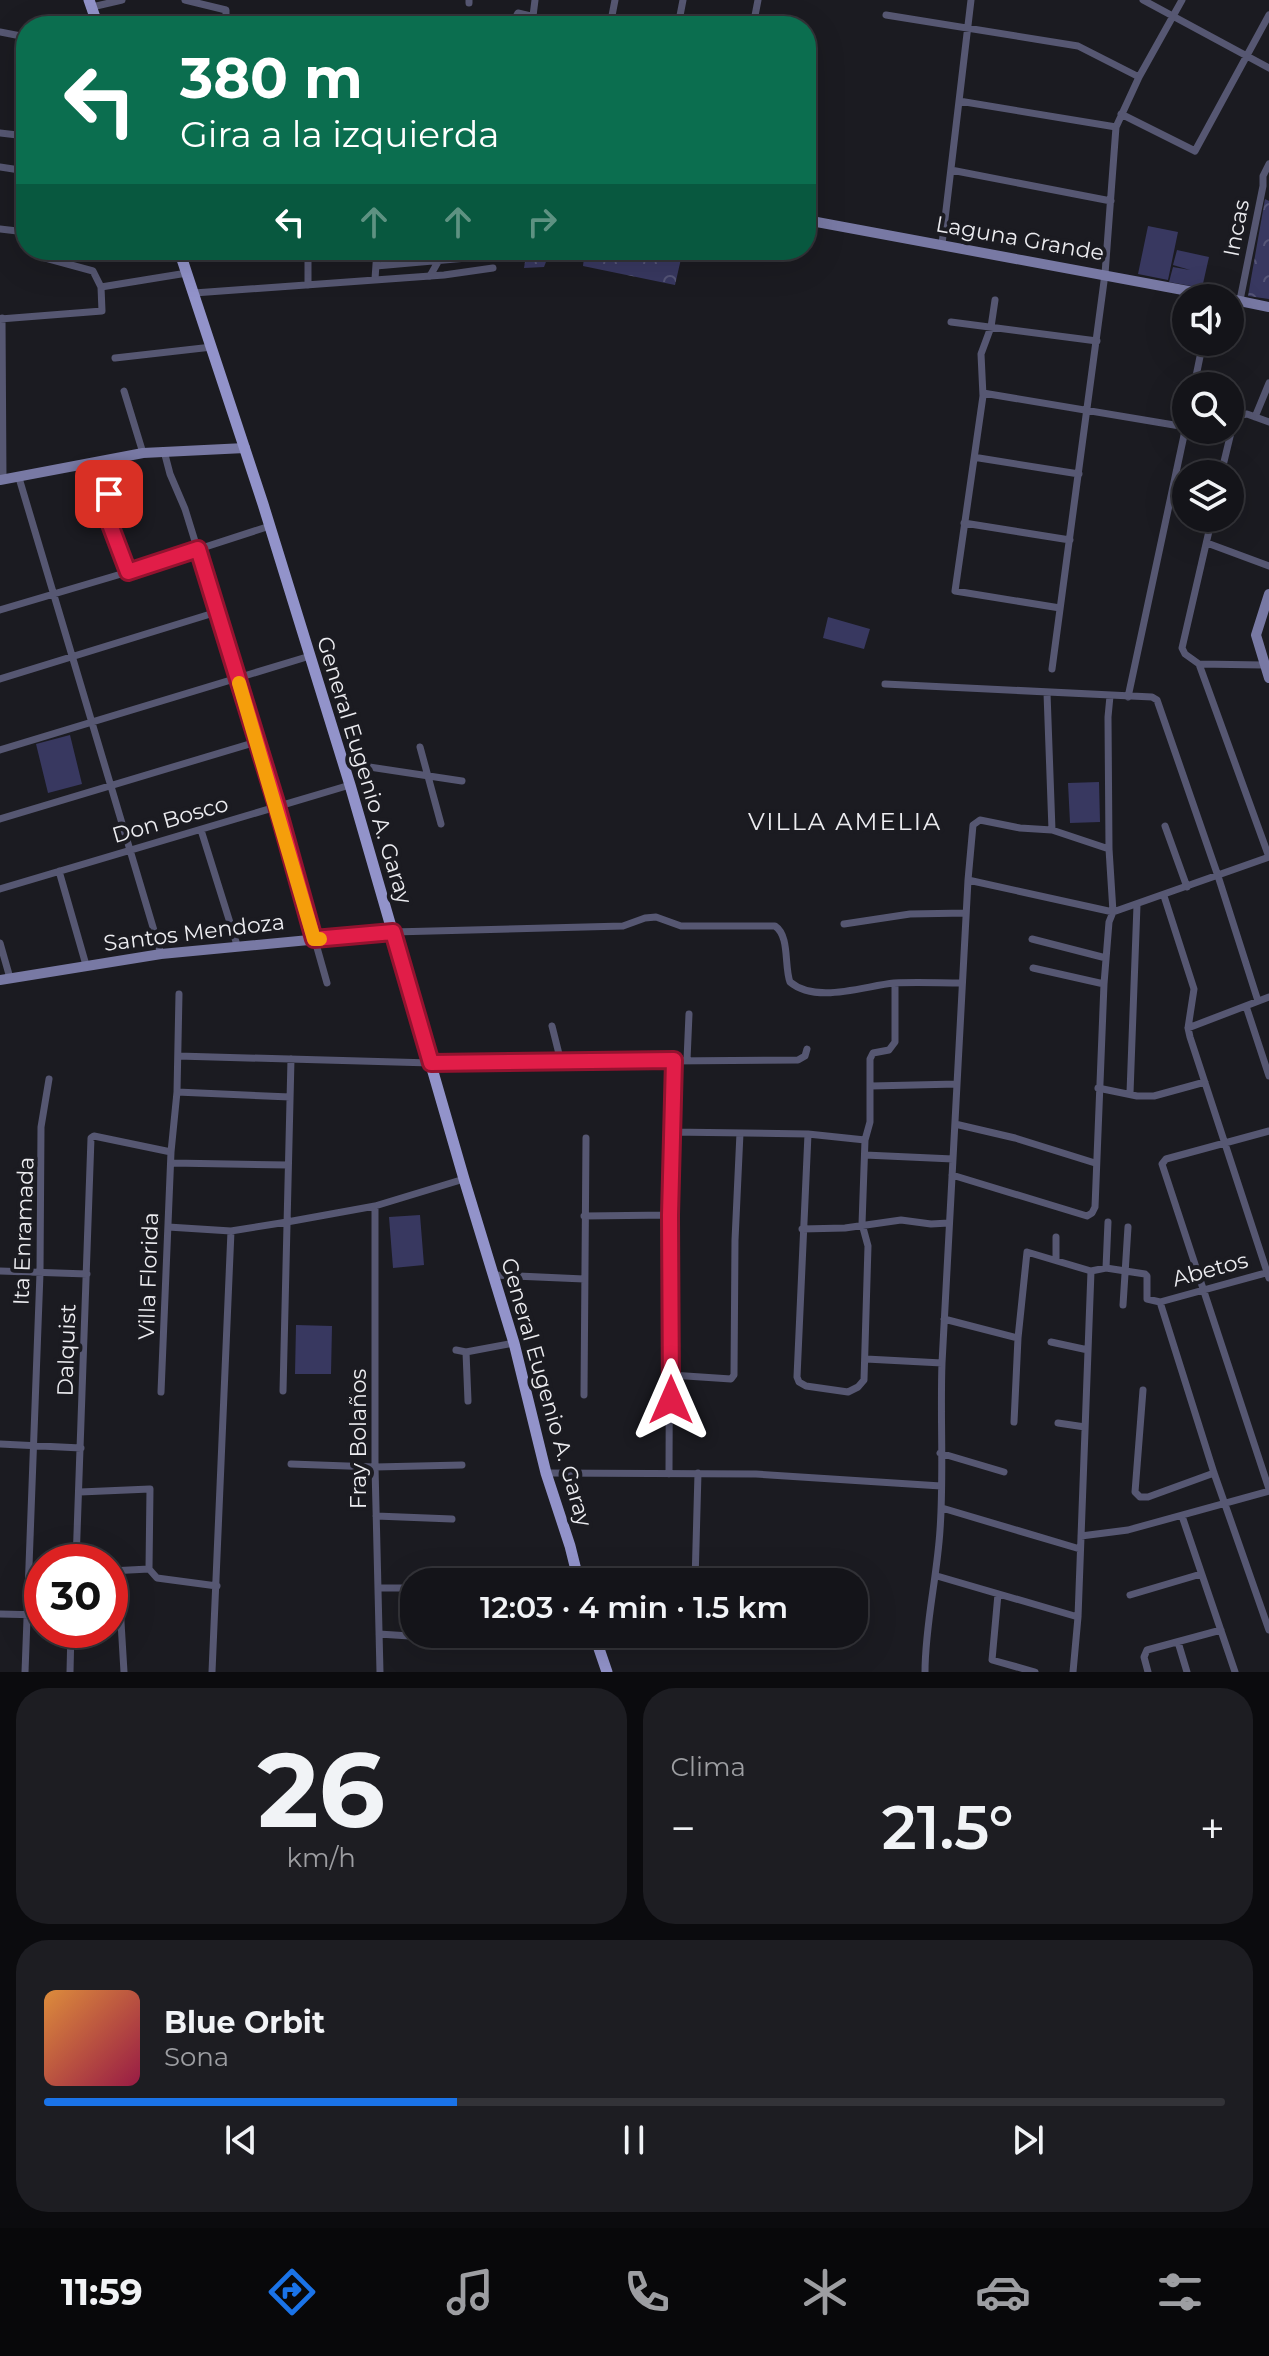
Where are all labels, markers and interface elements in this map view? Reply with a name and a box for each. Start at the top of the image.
text: 380 m [180,44,363,112]
icon: left [48,48,152,152]
text: Gira a la izquierda [180,112,500,156]
street label: Incas [1218,197,1255,259]
icon: left [268,200,312,244]
icon: ahead [352,200,396,244]
icon: ahead [436,200,480,244]
icon: right [520,200,564,244]
street label: Laguna Grande [934,210,1106,267]
map controls [1172,284,1244,532]
button: sound [1172,284,1244,356]
button: search [1172,372,1244,444]
pin [75,460,143,528]
button: layers [1172,460,1244,532]
icon: arrive [87,472,131,516]
street label: General Eugenio A. Garay [311,633,418,907]
street label: Don Bosco [109,790,231,849]
district label: VILLA AMELIA [748,807,942,836]
street label: Santos Mendoza [102,908,286,957]
street label: Ita Enramada [7,1156,40,1306]
street label: Villa Florida [133,1212,164,1340]
street label: Abetos [1169,1246,1251,1292]
street label: General Eugenio A. Garay [495,1255,598,1530]
street label: Dalquist [51,1303,82,1397]
position arrow [629,1358,713,1442]
street label: Fray Bolaños [345,1368,372,1509]
speed limit sign: 30 [24,1544,128,1648]
text: 12:03 · 4 min · 1.5 km [480,1589,788,1626]
text: 26 [257,1726,385,1853]
text: Clima [671,1751,746,1783]
text: 21.5° [882,1791,1014,1864]
text: − [671,1801,696,1855]
text: + [1200,1801,1225,1855]
text: km/h [287,1842,356,1874]
text: Blue Orbit [164,2004,325,2041]
text: Sona [164,2041,229,2073]
icon: previous [219,2118,263,2162]
icon: pause [612,2118,656,2162]
icon: next [1006,2118,1050,2162]
icon: directions [264,2264,320,2320]
icon: music [442,2264,498,2320]
icon: phone [619,2264,675,2320]
icon: climate [797,2264,853,2320]
icon: car [975,2264,1031,2320]
icon: filters [1152,2264,1208,2320]
text: 11:59 [61,2270,143,2314]

